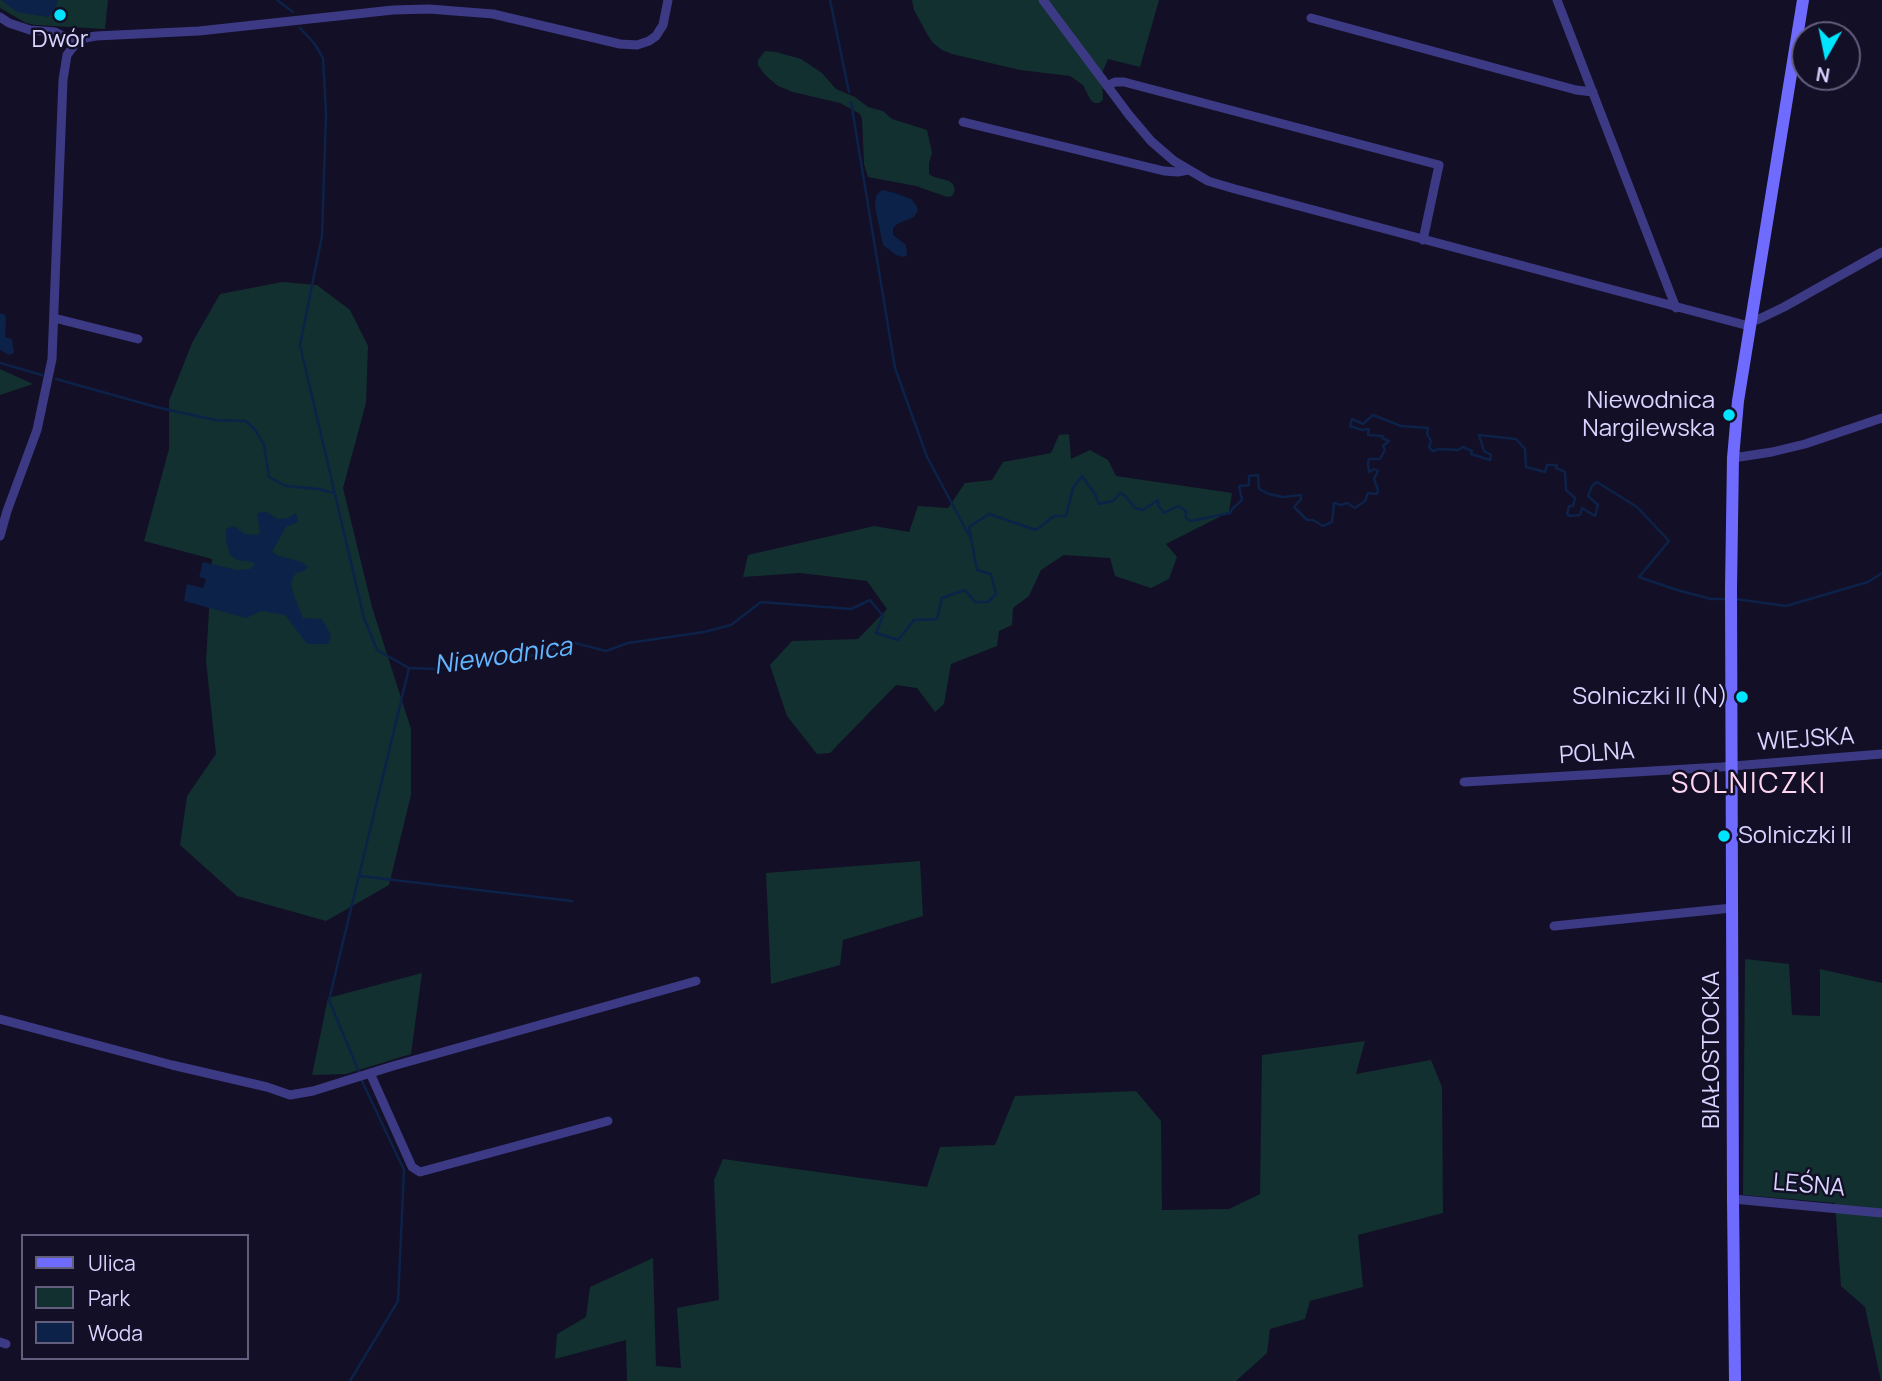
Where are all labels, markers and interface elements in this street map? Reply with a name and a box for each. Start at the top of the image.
marker: Dwór [52,7,68,23]
north arrow [1791,21,1861,91]
place label: Dwór [32,26,88,54]
text: N [1814,61,1832,89]
place label: Niewodnica Nargilewska [1582,387,1715,443]
marker: Niewodnica Nargilewska [1721,407,1737,423]
water label: Niewodnica [432,632,574,682]
place label: Solniczki II (N) [1572,683,1728,711]
marker: Solniczki II (N) [1734,689,1750,705]
street label: WIEJSKA [1757,722,1855,758]
street label: POLNA [1558,737,1636,771]
district label: SOLNICZKI [1672,768,1826,802]
place label: Solniczki II [1738,822,1852,850]
marker: Solniczki II [1716,828,1732,844]
street label: BIAŁOSTOCKA [1698,971,1726,1129]
street label: LEŚNA [1772,1169,1846,1203]
legend [21,1234,248,1360]
text: Ulica [88,1249,136,1277]
text: Park [88,1284,130,1312]
text: Woda [88,1319,143,1347]

